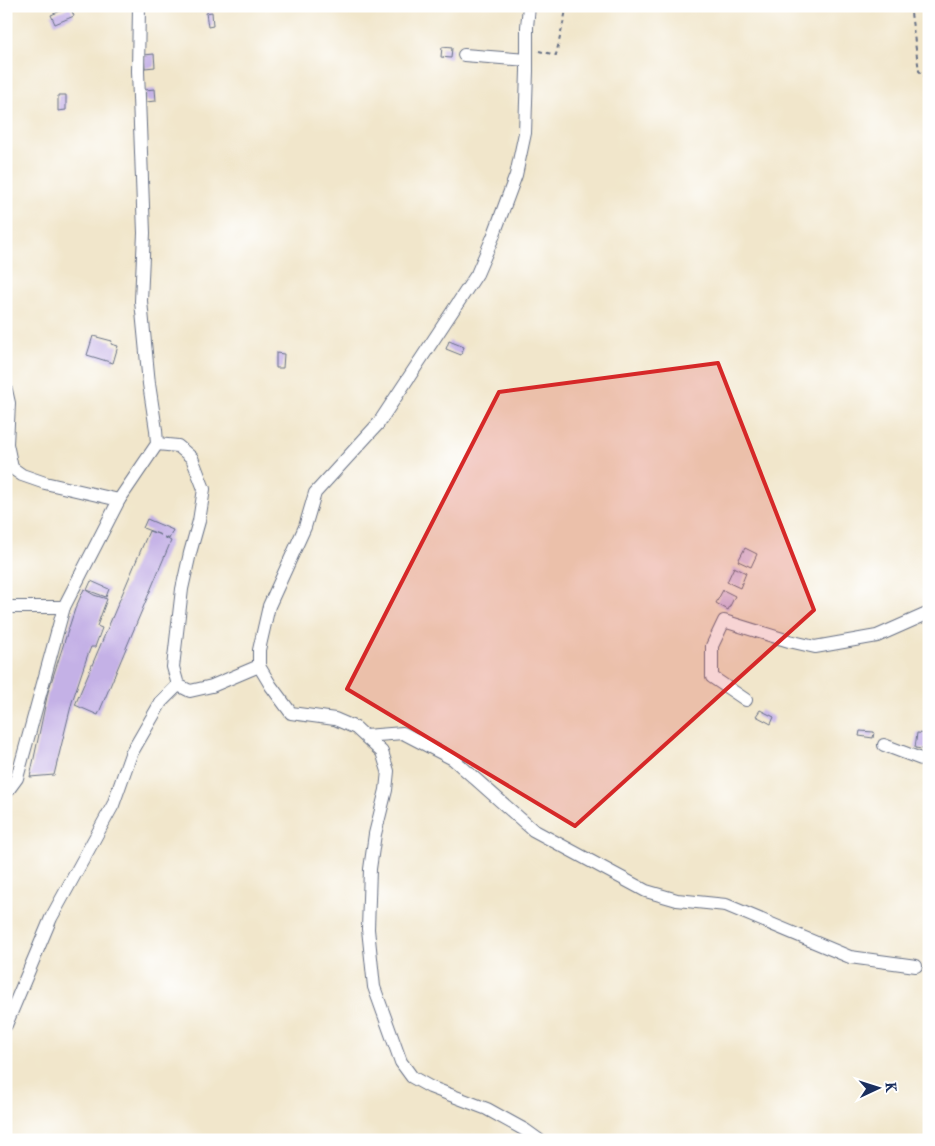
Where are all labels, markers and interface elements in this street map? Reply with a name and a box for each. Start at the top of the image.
north arrow [852,1064,902,1114]
text: K [882,1082,899,1094]

